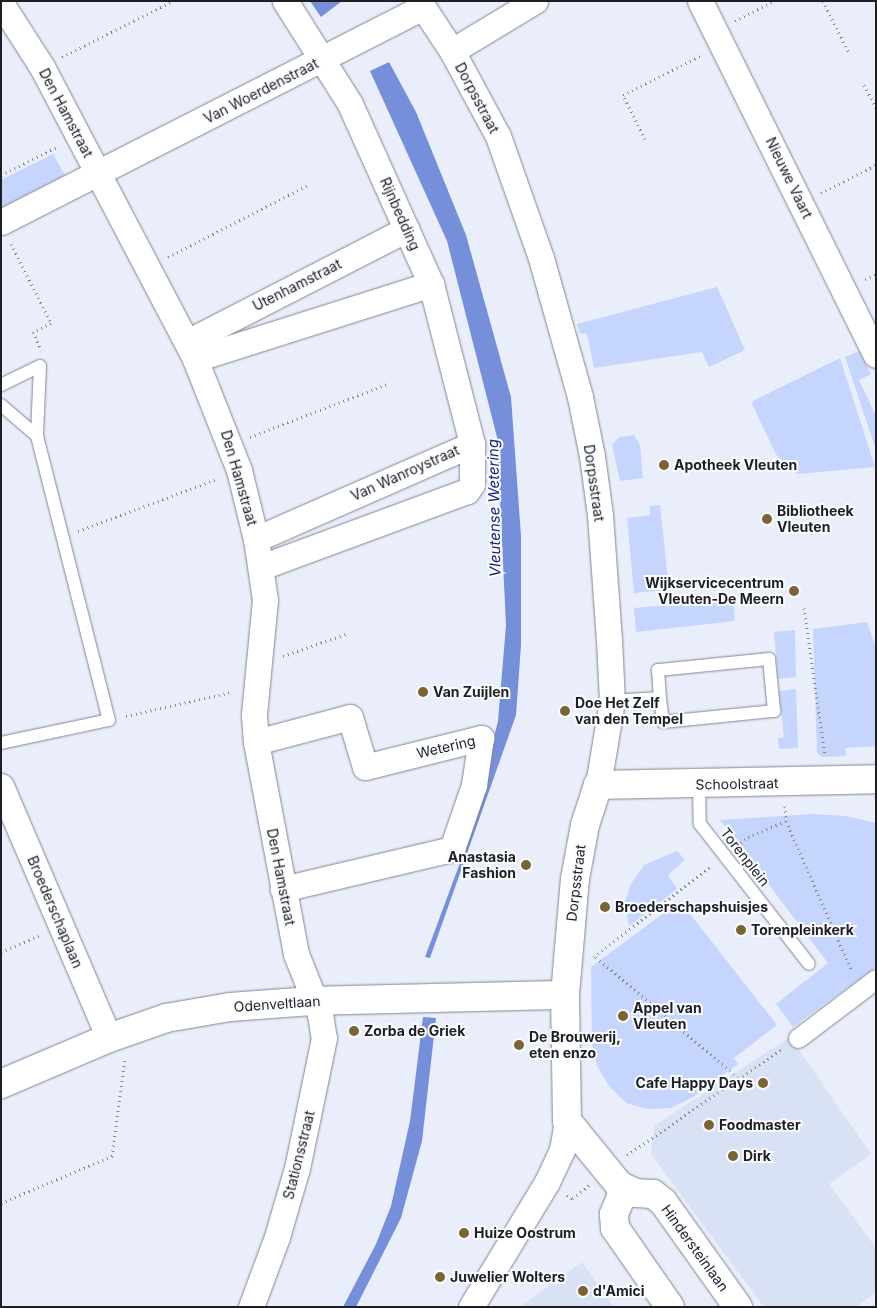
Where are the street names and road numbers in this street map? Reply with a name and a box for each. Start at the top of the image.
street label: Van Woerdenstraat [201,55,321,127]
street label: Dorpsstraat [451,60,503,136]
street label: Den Hamstraat [35,66,97,160]
street label: Nieuwe Vaart [762,135,816,221]
street label: Rijnbedding [376,175,424,253]
street label: Utenhamstraat [250,255,344,315]
street label: Den Hamstraat [217,428,261,528]
street label: Van Wanroystraat [348,442,462,504]
street label: Dorpsstraat [580,443,608,523]
street label: Wetering [415,732,477,762]
street label: Schoolstraat [695,775,779,793]
street label: Torenplein [717,824,773,890]
street label: Den Hamstraat [263,827,299,927]
street label: Dorpsstraat [563,844,589,922]
street label: Broederschaplaan [24,853,86,971]
street label: Odenveltlaan [233,993,321,1015]
street label: Stationsstraat [280,1109,318,1201]
street label: Hindersteinlaan [658,1201,732,1295]

